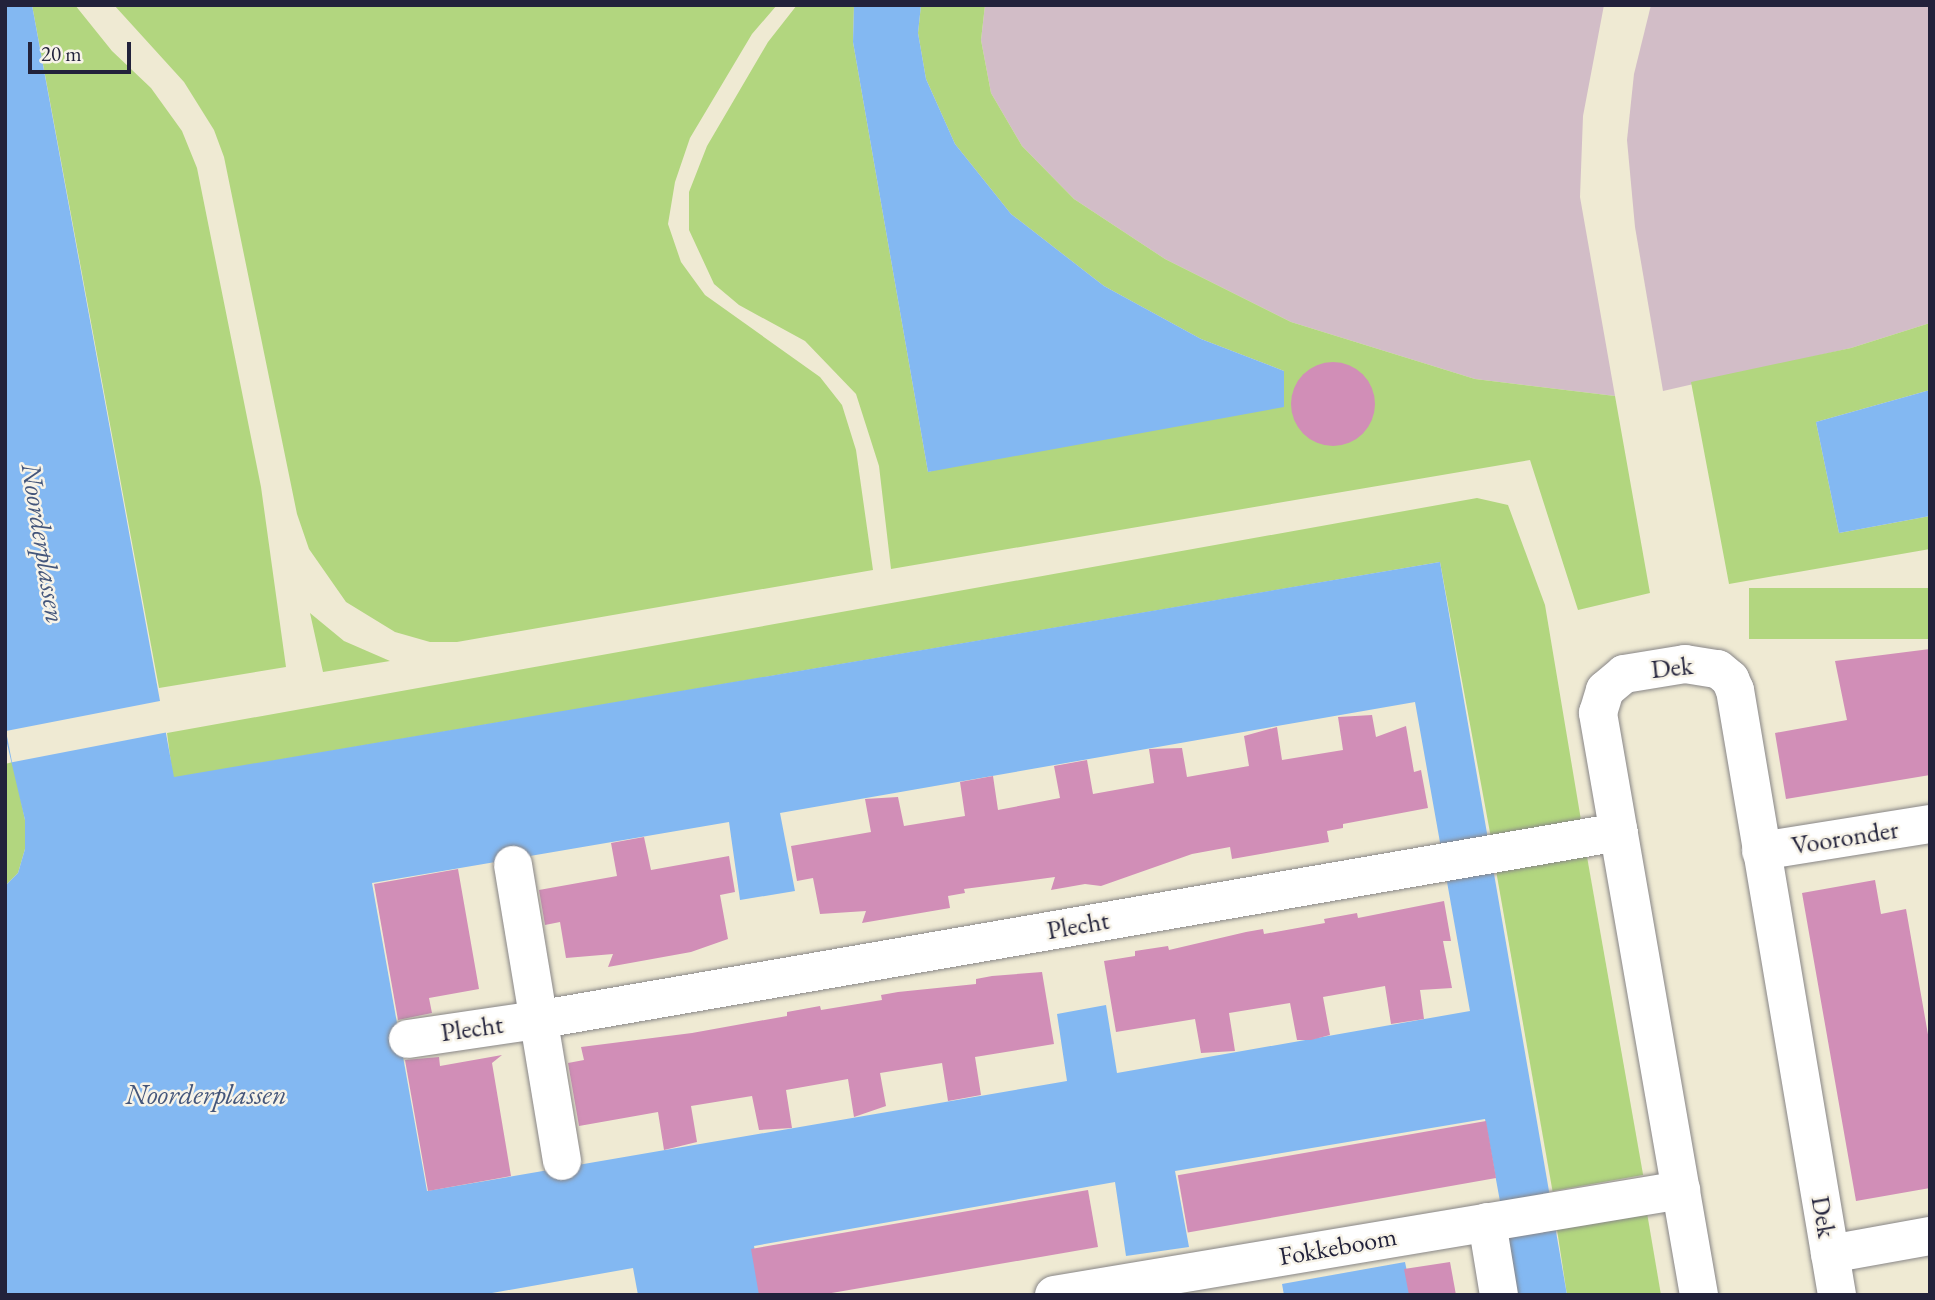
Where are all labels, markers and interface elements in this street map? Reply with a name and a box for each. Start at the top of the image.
scale bar [32,28,135,72]
text: 20 m [41,40,82,67]
water label: Noorderplassen [15,461,73,625]
street label: Dek [1650,650,1694,686]
street label: Vooronder [1789,814,1901,862]
street label: Plecht [1044,905,1112,947]
street label: Plecht [439,1009,505,1049]
water label: Noorderplassen [125,1077,287,1111]
street label: Dek [1804,1194,1842,1240]
street label: Fokkeboom [1277,1221,1399,1273]

